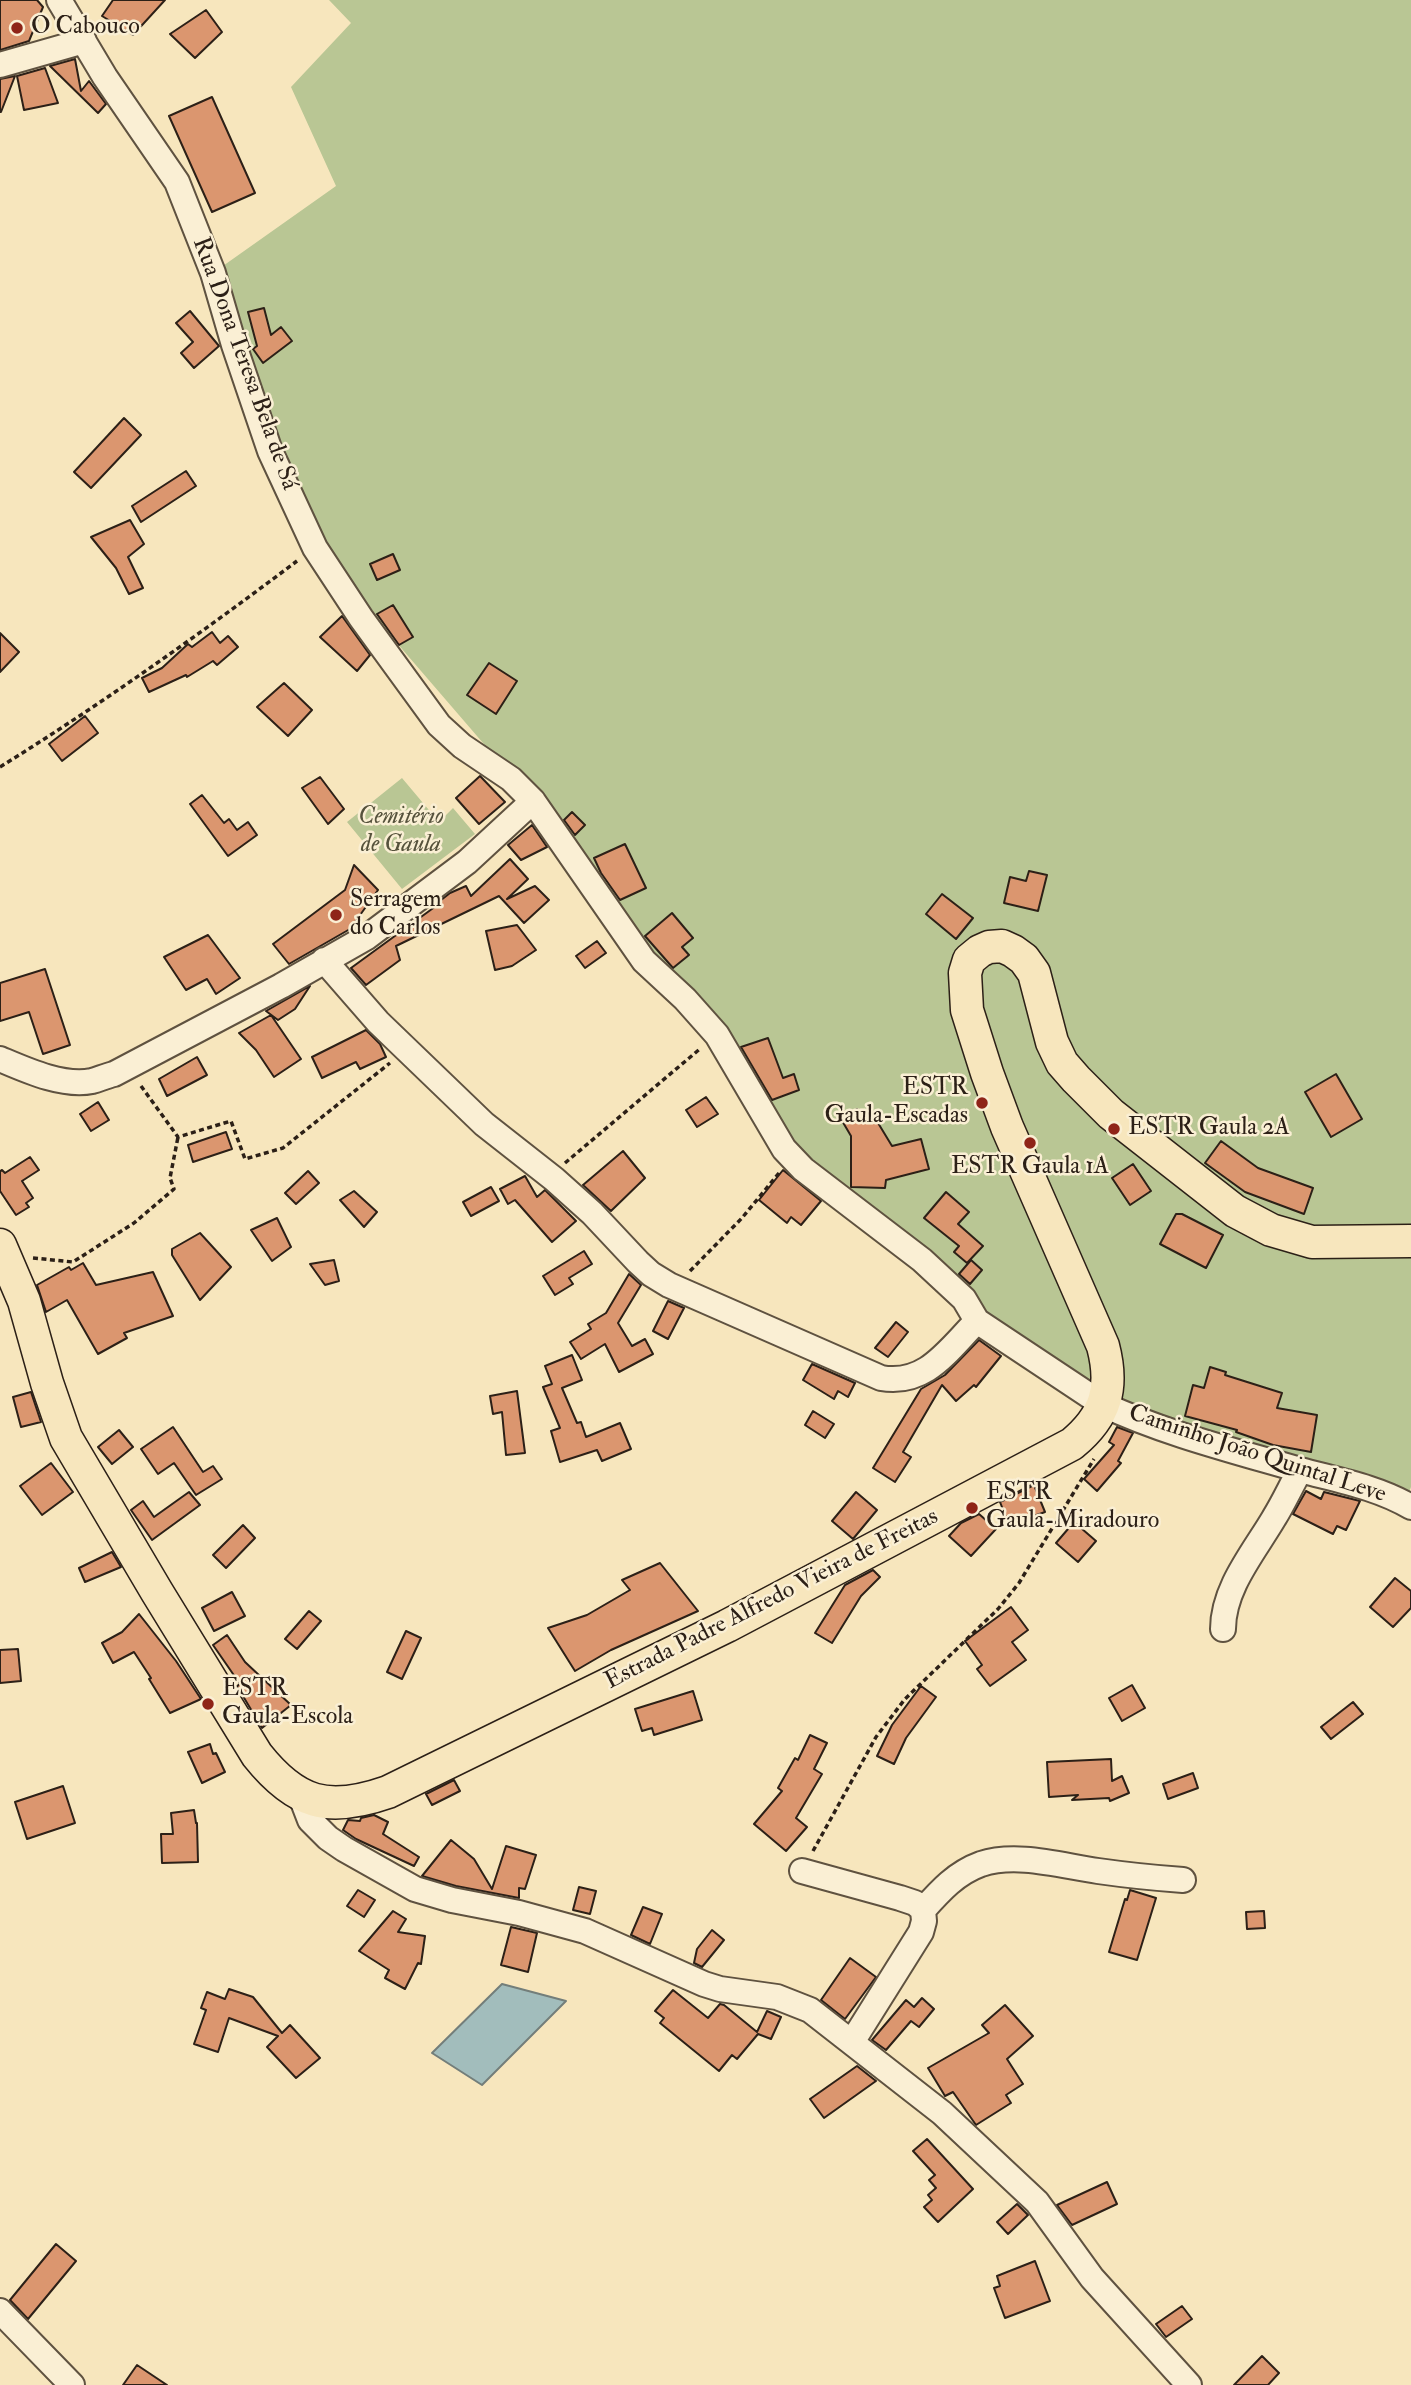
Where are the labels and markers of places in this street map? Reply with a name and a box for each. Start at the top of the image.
place label: O Cabouco [31,14,140,42]
marker: O Cabouco [9,20,25,36]
place label: Serragem do Carlos [350,887,442,943]
marker: Serragem do Carlos [328,907,344,923]
place label: ESTR Gaula-Escadas [824,1075,968,1131]
marker: ESTR Gaula-Escadas [974,1095,990,1111]
place label: ESTR Gaula 2A [1128,1115,1290,1143]
marker: ESTR Gaula 2A [1106,1121,1122,1137]
marker: ESTR Gaula 1A [1022,1135,1038,1151]
place label: ESTR Gaula 1A [951,1154,1109,1182]
place label: ESTR Gaula-Miradouro [986,1480,1159,1536]
marker: ESTR Gaula-Miradouro [964,1500,980,1516]
place label: ESTR Gaula-Escola [222,1676,353,1732]
marker: ESTR Gaula-Escola [200,1696,216,1712]

